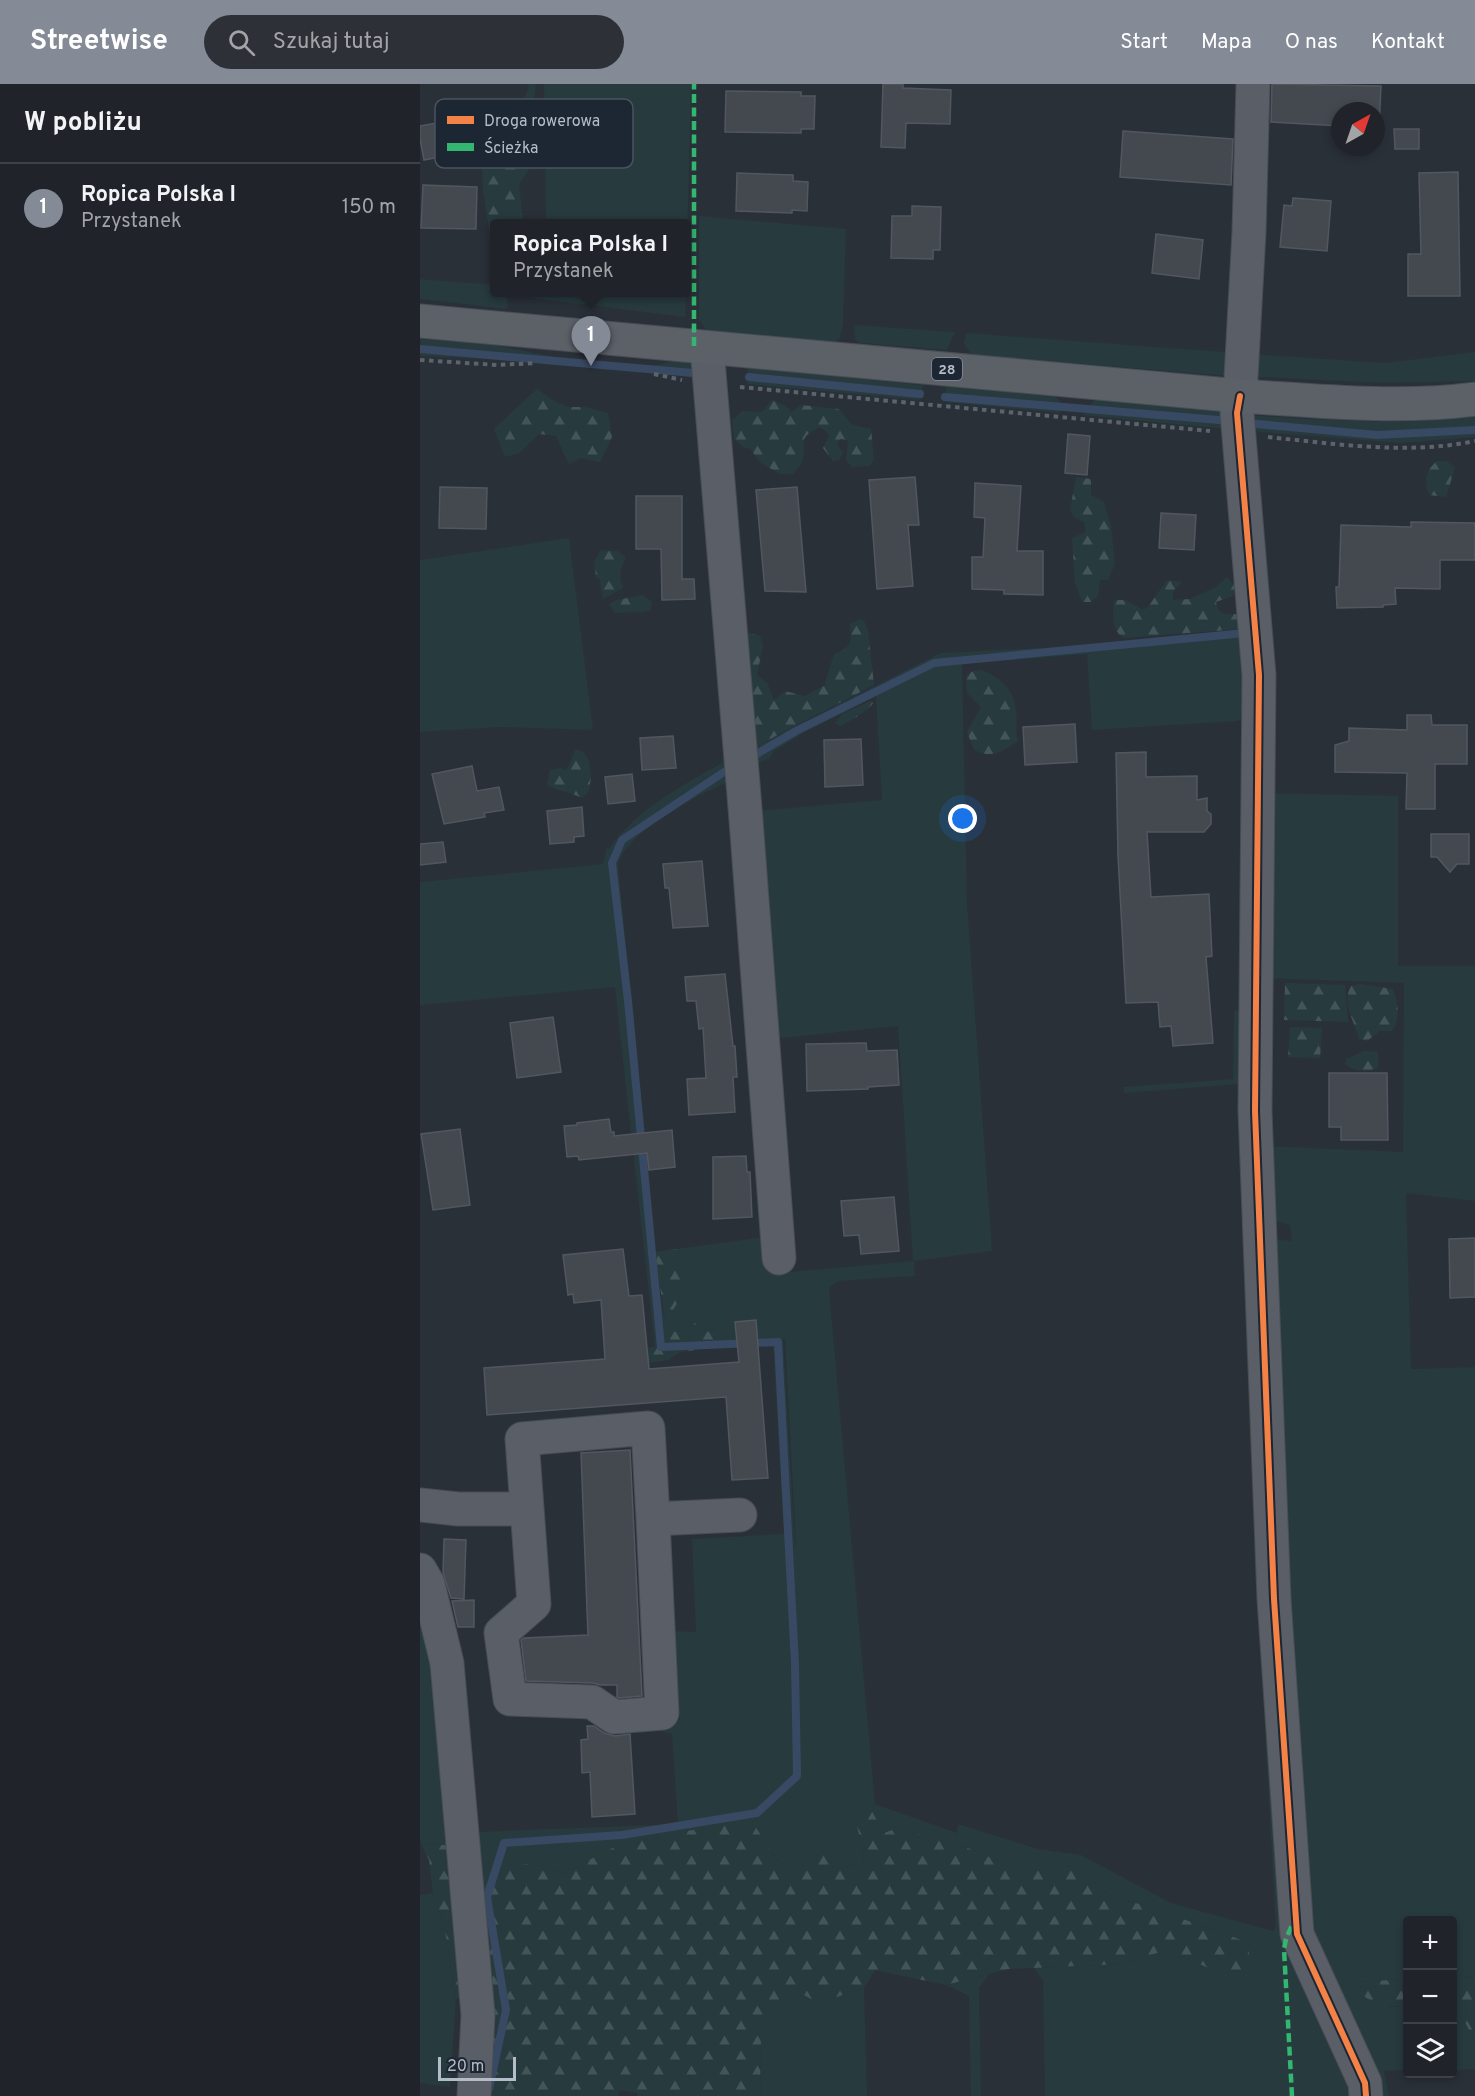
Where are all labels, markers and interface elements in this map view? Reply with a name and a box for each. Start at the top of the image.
search box [204,15,624,69]
text: Streetwise [30,24,168,60]
icon: search [225,26,258,59]
text: Szukaj tutaj [273,29,390,56]
text: Start [1120,29,1168,56]
text: Mapa [1201,29,1252,56]
text: O nas [1285,29,1338,56]
text: Kontakt [1371,29,1445,56]
legend [435,99,633,168]
north arrow [1331,102,1385,156]
text: W pobliżu [24,107,142,140]
text: Droga rowerowa [484,112,600,132]
text: Ścieżka [484,137,538,159]
text: Ropica Polska I [81,182,236,209]
text: 1 [40,195,48,221]
text: 150 m [342,195,396,221]
text: Przystanek [81,209,182,235]
popup [490,219,691,297]
text: Ropica Polska I [513,232,668,259]
text: Przystanek [513,259,614,285]
pin: 1 [572,316,610,366]
road number: 28 [932,358,962,380]
your location [948,804,977,833]
map controls [1403,1916,1457,2078]
button: + [1403,1916,1457,1970]
button: − [1403,1970,1457,2024]
button: layers [1403,2024,1457,2078]
scale bar [438,2054,516,2082]
text: 20 m [447,2057,484,2077]

